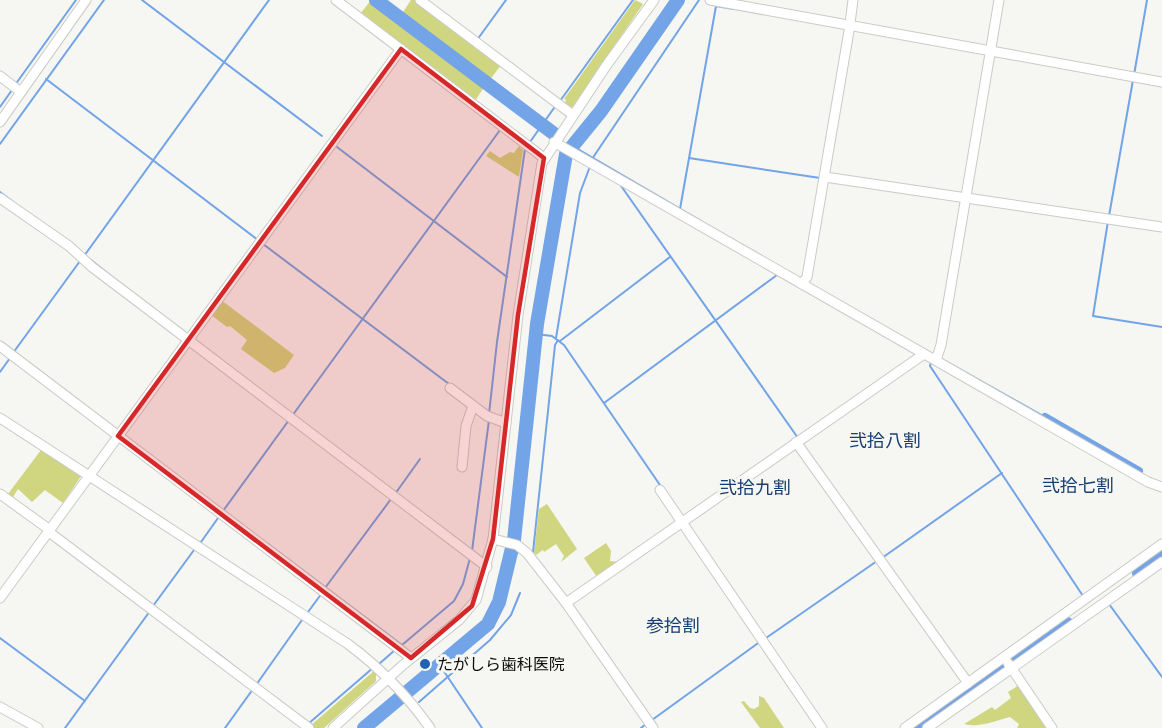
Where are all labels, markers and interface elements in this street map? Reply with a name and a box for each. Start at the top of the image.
district label: 弐拾八割 [849,428,921,452]
district label: 弐拾七割 [1042,473,1114,497]
district label: 弐拾九割 [719,475,791,499]
district label: 参拾割 [646,613,700,637]
place label: たがしら歯科医院 [437,653,565,675]
marker: たがしら歯科医院 [418,657,432,671]

